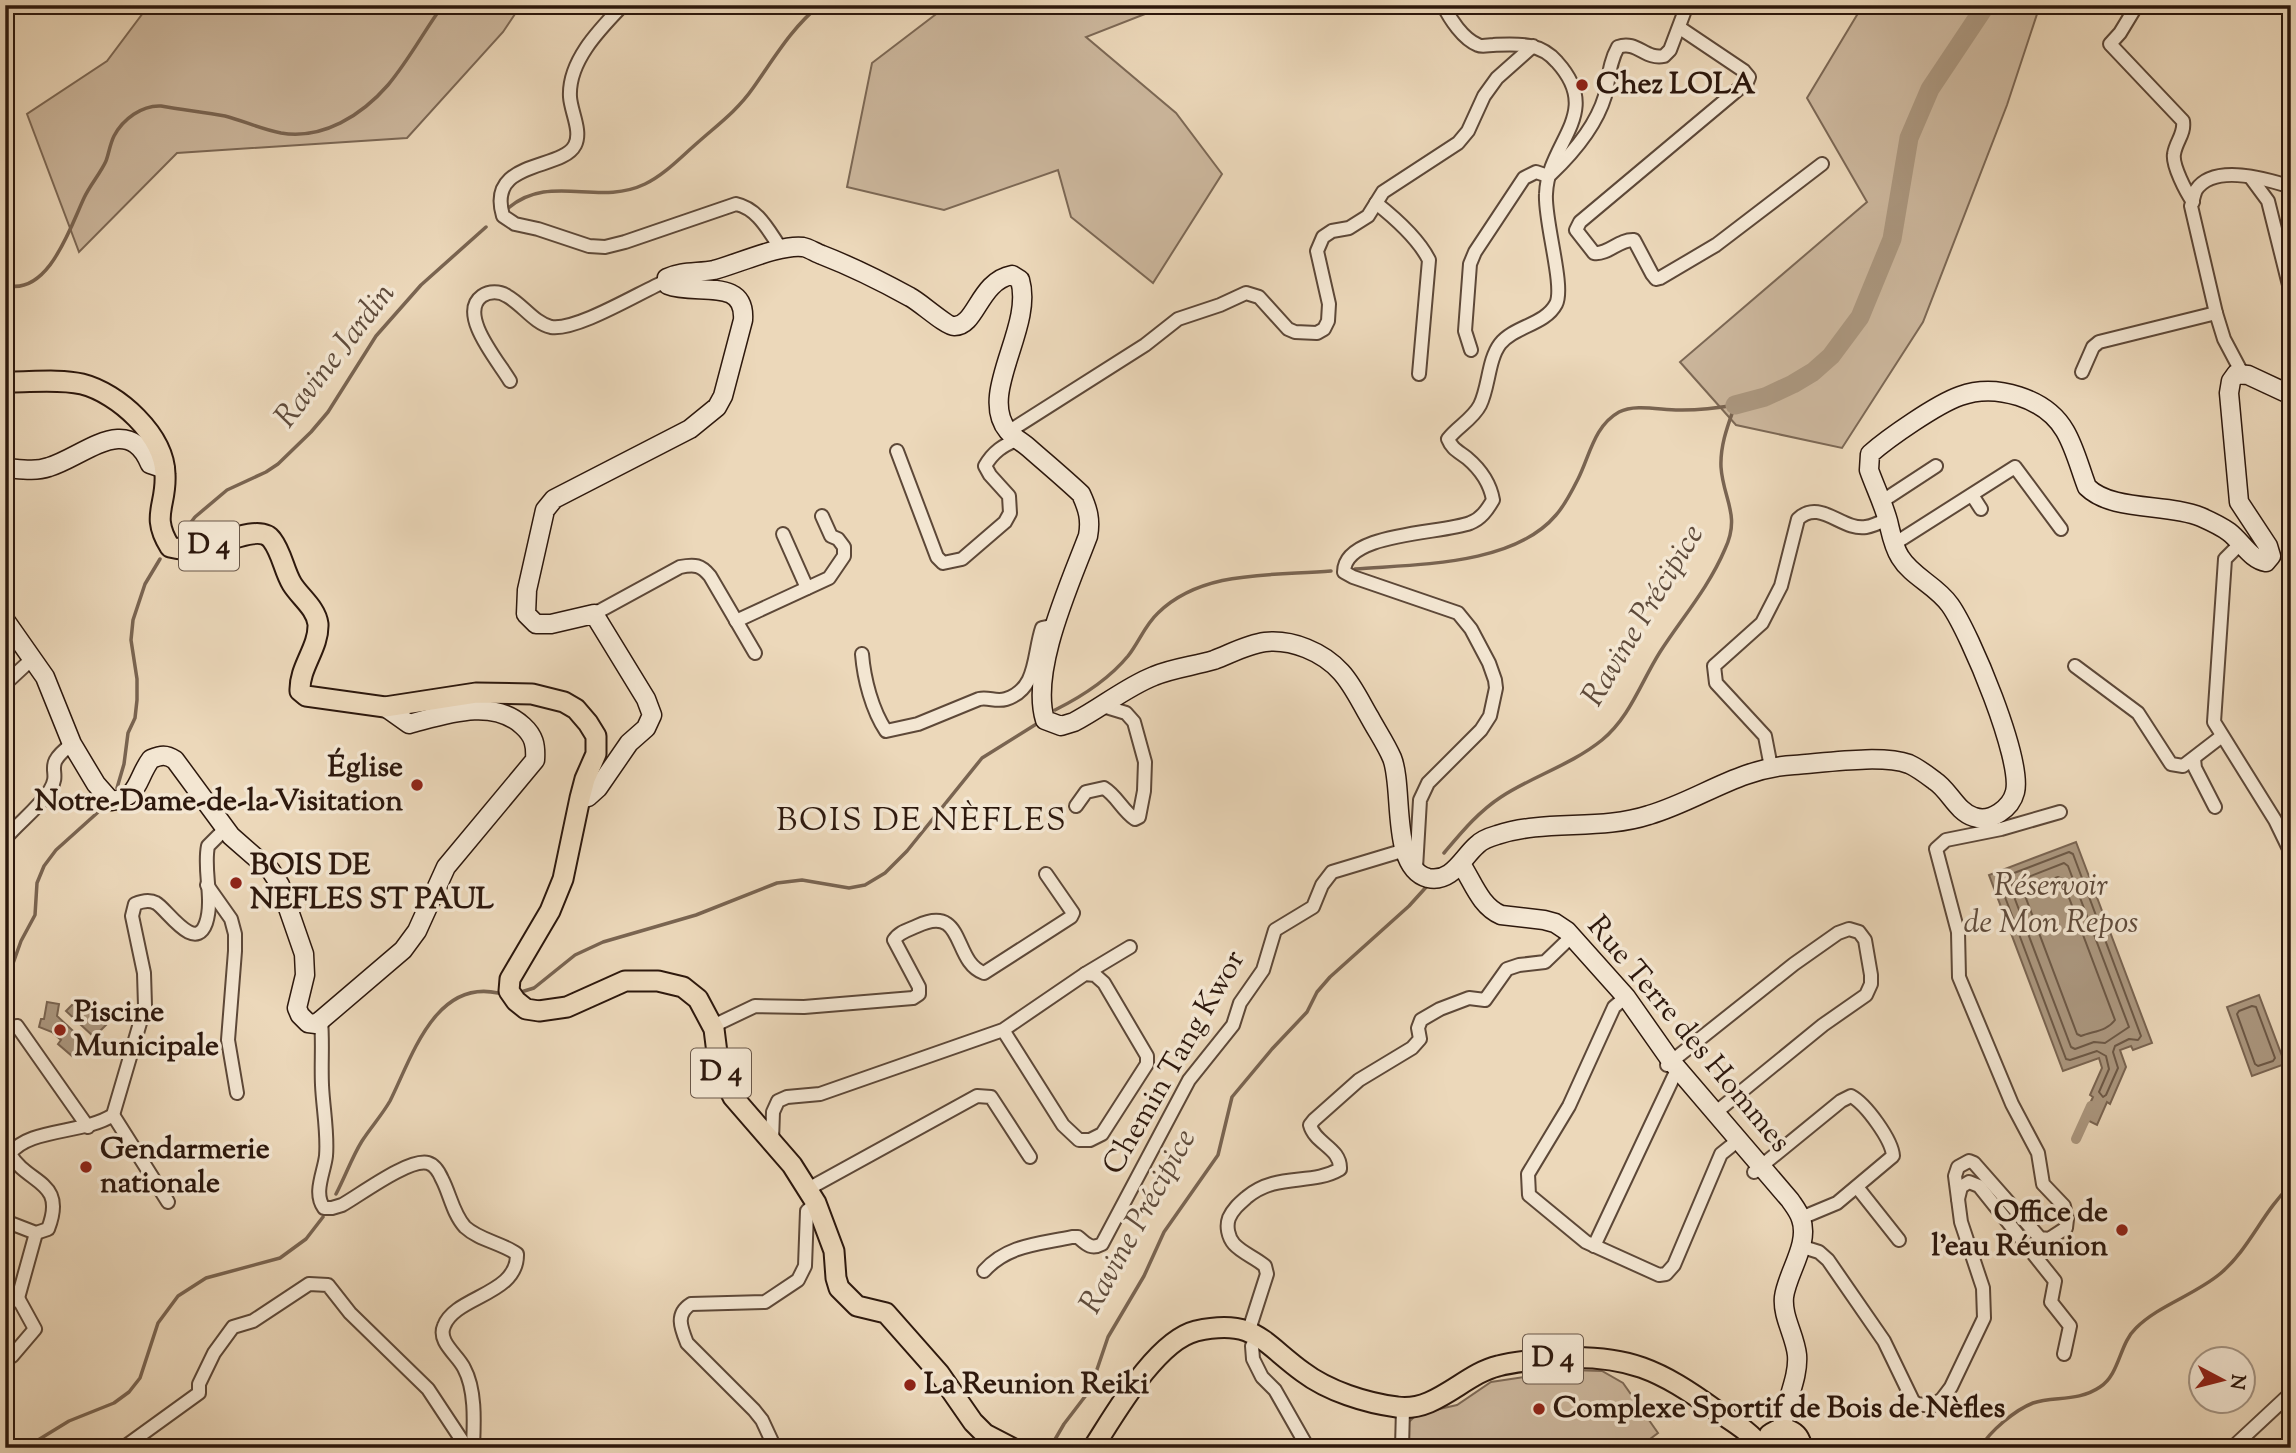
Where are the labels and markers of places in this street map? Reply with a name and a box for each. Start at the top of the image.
place label: Chez LOLA [1596,64,1756,107]
marker: Chez LOLA [1574,77,1590,93]
place label: Église Notre-Dame-de-la-Visitation [35,747,403,824]
marker: Église Notre-Dame-de-la-Visitation [409,777,425,793]
place label: BOIS DE NEFLES ST PAUL [250,845,494,922]
marker: BOIS DE NEFLES ST PAUL [228,875,244,891]
place label: Piscine Municipale [74,992,219,1069]
marker: Piscine Municipale [52,1022,68,1038]
place label: Gendarmerie nationale [100,1129,270,1206]
marker: Gendarmerie nationale [78,1159,94,1175]
place label: Office de l'eau Réunion [1931,1192,2108,1269]
marker: Office de l'eau Réunion [2114,1222,2130,1238]
place label: La Reunion Reiki [924,1364,1149,1407]
marker: La Reunion Reiki [902,1377,918,1393]
place label: Complexe Sportif de Bois de Nèfles [1553,1388,2006,1431]
marker: Complexe Sportif de Bois de Nèfles [1531,1401,1547,1417]

